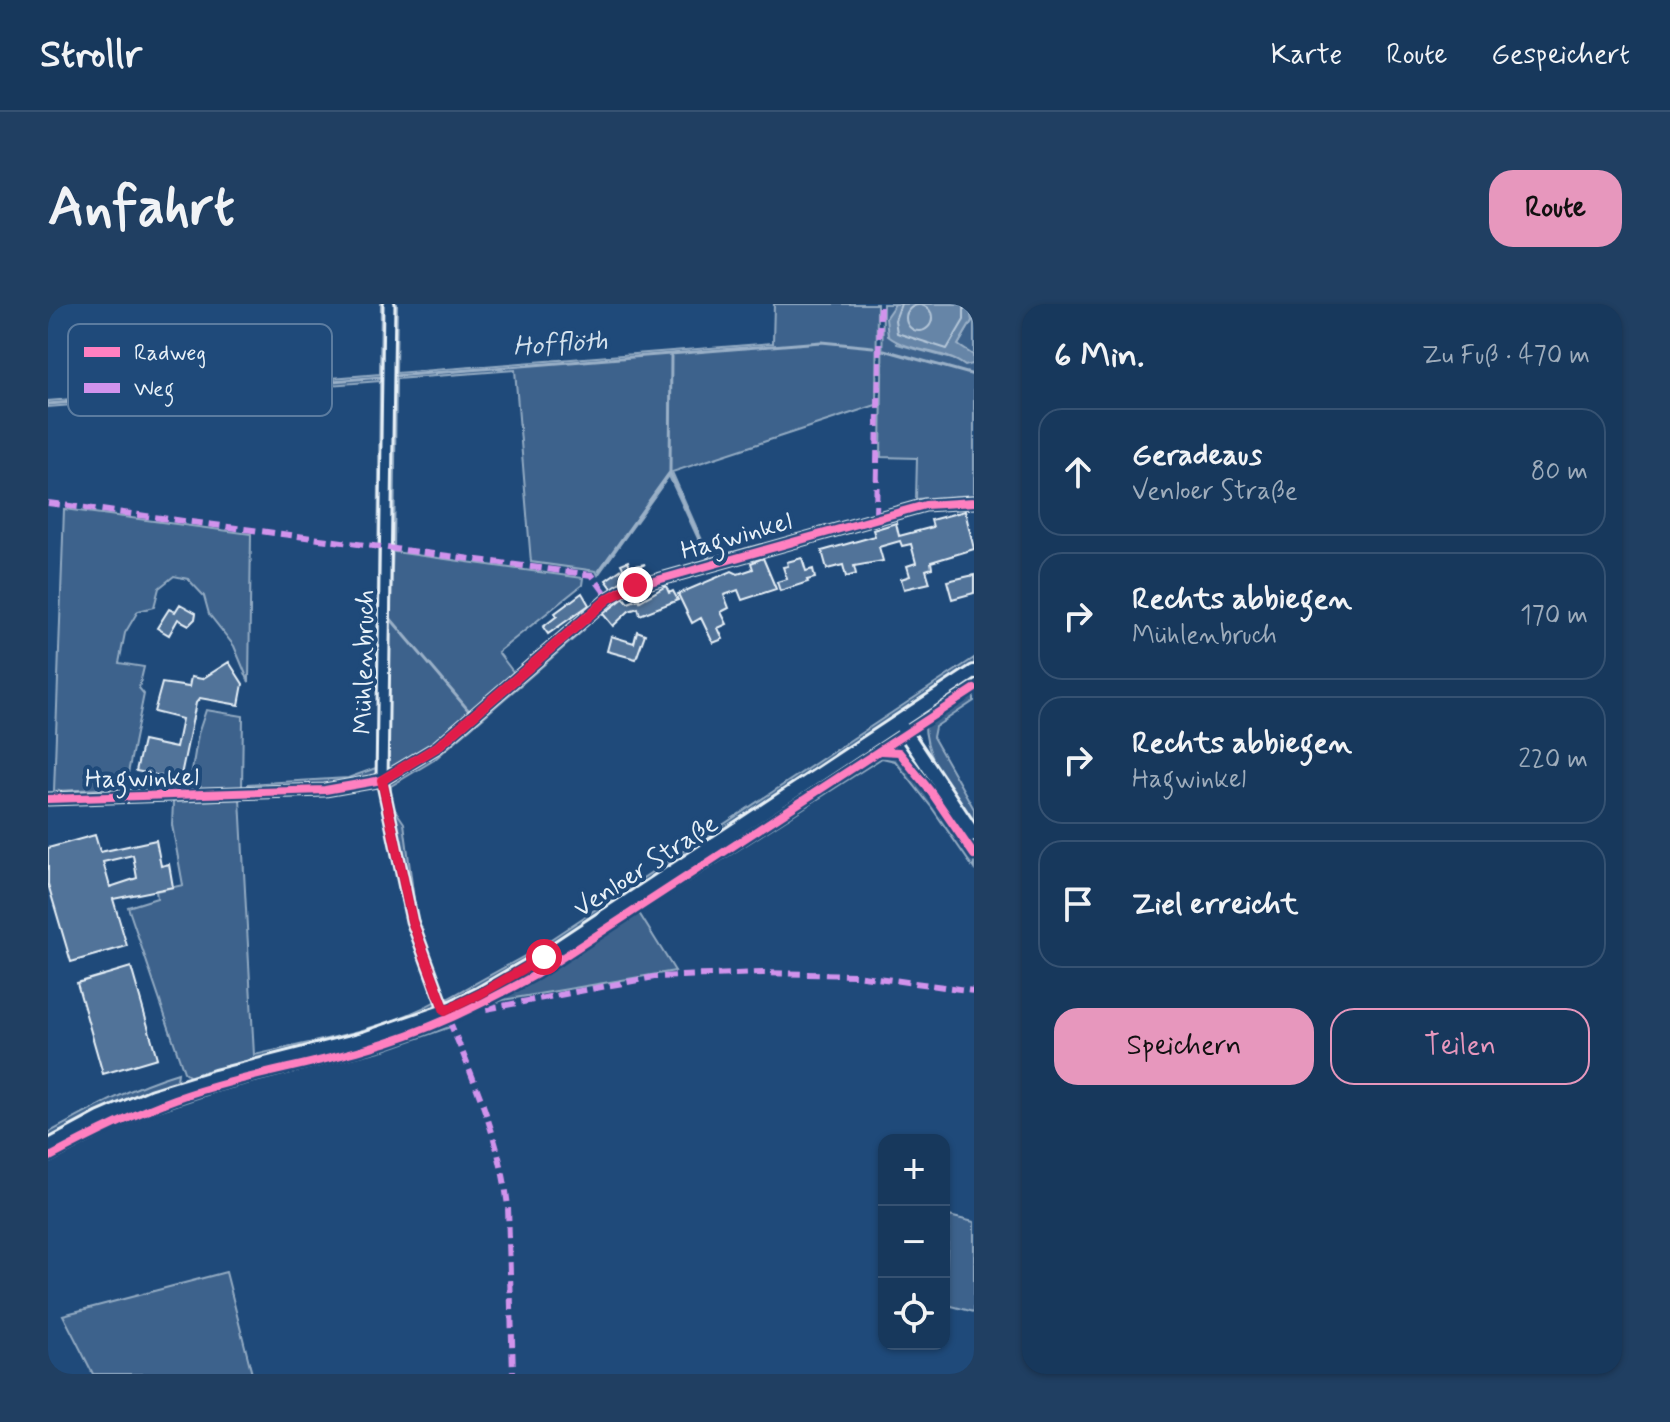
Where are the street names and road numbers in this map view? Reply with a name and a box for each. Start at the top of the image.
street label: Hagwinkel [677,505,797,572]
street label: Mühlenbruch [347,589,383,735]
street label: Hagwinkel [85,761,200,800]
street label: Venloer Straße [567,807,725,926]

